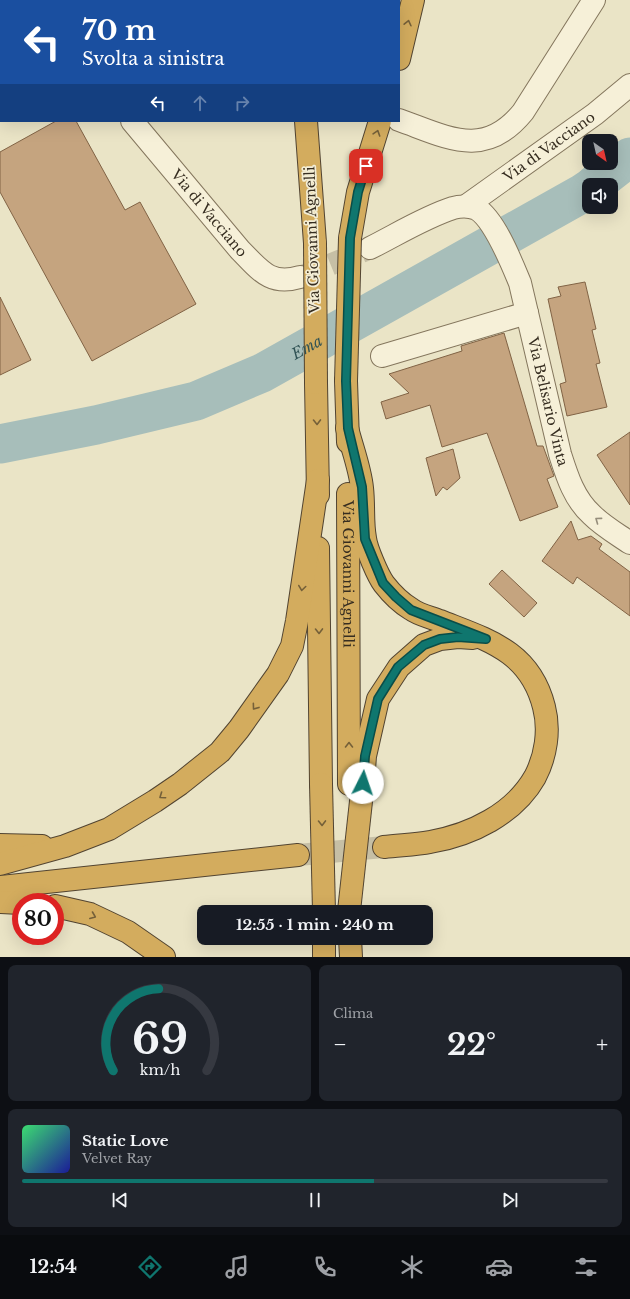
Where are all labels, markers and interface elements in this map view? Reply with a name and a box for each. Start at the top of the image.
text: 70 m [82,13,156,48]
icon: left [16,16,68,68]
one-way arrow [404,20,412,26]
text: Svolta a sinistra [82,48,225,70]
icon: left [147,92,169,114]
icon: ahead [189,92,211,114]
icon: right [231,92,253,114]
street label: Via di Vacciano [499,108,599,186]
one-way arrow [372,129,381,136]
north arrow [582,134,618,170]
map controls [582,134,618,214]
pin [349,149,383,183]
icon: arrive [355,155,377,177]
street label: Via di Vacciano [167,165,251,261]
street label: Via Giovanni Agnelli [300,166,324,315]
button: sound [582,178,618,214]
water label: Ema [287,331,326,364]
street label: Via Belisario Vinta [524,334,572,469]
one-way arrow [313,419,321,425]
street label: Via Giovanni Agnelli [339,499,358,648]
one-way arrow [596,518,603,525]
one-way arrow [298,585,307,591]
one-way arrow [315,628,324,634]
one-way arrow [252,703,260,710]
one-way arrow [345,742,353,748]
position arrow [342,762,384,804]
one-way arrow [159,791,166,799]
one-way arrow [318,820,326,826]
speed limit sign: 80 [12,893,64,945]
one-way arrow [88,911,96,919]
text: 12:55 · 1 min · 240 m [236,915,394,934]
text: Clima [333,1005,373,1022]
text: 69 [131,1014,188,1065]
text: 22° [447,1026,496,1063]
text: − [333,1031,347,1058]
text: + [596,1031,608,1058]
text: km/h [139,1061,180,1079]
text: Static Love [82,1131,168,1150]
text: Velvet Ray [82,1150,152,1167]
icon: previous [109,1189,131,1211]
icon: pause [304,1189,326,1211]
icon: next [499,1189,521,1211]
icon: directions [136,1253,164,1281]
icon: music [223,1253,251,1281]
icon: phone [311,1253,339,1281]
icon: climate [398,1253,426,1281]
icon: car [485,1253,513,1281]
icon: filters [572,1253,600,1281]
text: 12:54 [30,1256,77,1278]

